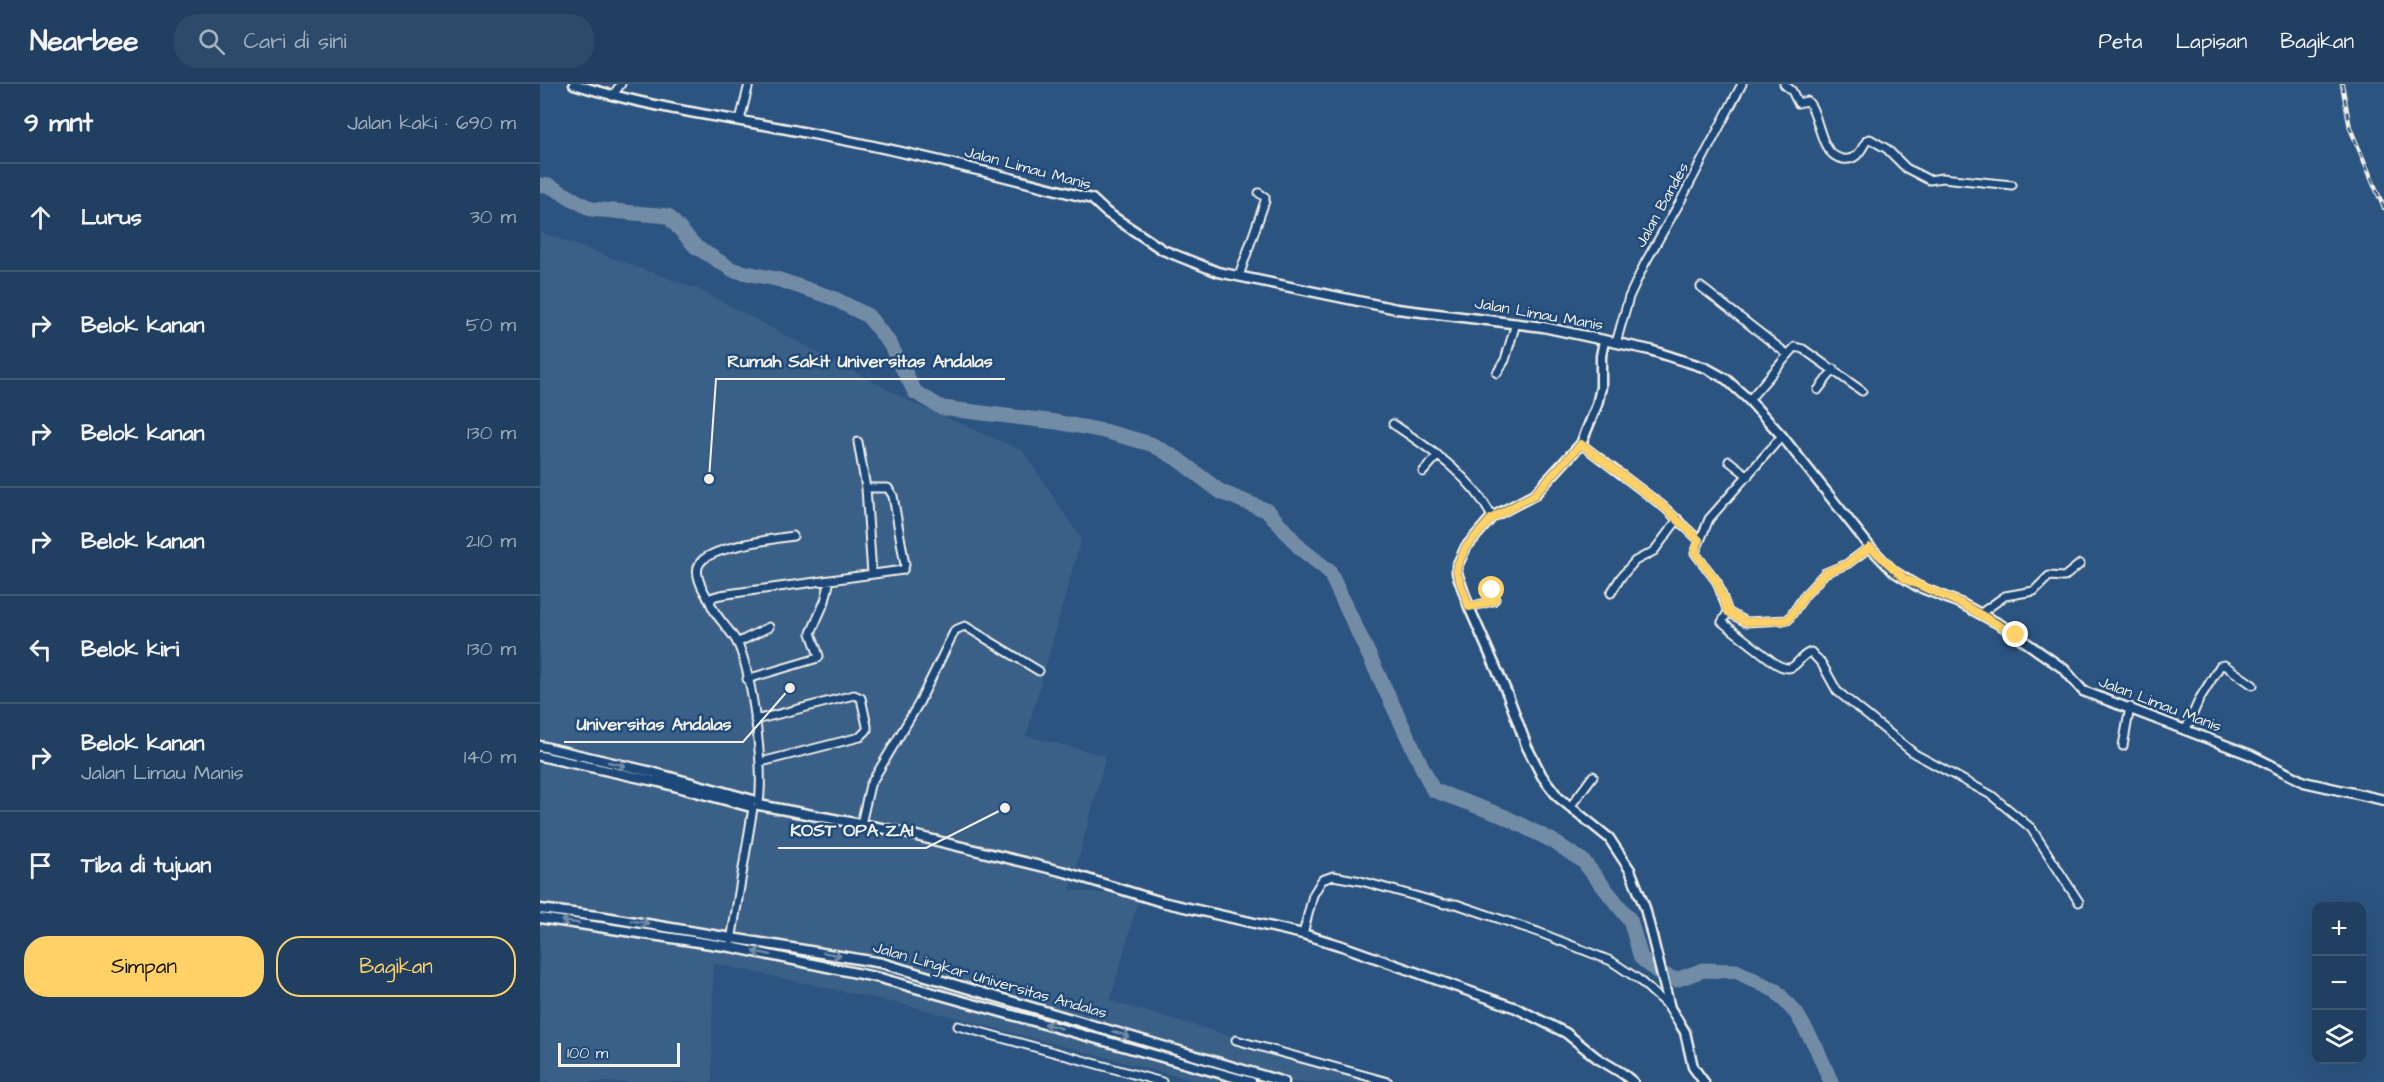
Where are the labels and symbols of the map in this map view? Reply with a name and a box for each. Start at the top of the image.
street label: Jalan Limau Manis [962,141,1094,195]
street label: Jalan Bandes [1630,159,1694,251]
street label: Jalan Limau Manis [1473,292,1605,336]
callout: Rumah Sakit Universitas Andalas [716,343,1005,379]
text: Rumah Sakit Universitas Andalas [727,349,993,374]
route start [1478,576,1504,602]
route end [2002,621,2028,647]
street label: Jalan Limau Manis [2095,670,2225,738]
callout: Universitas Andalas [564,706,743,742]
text: Universitas Andalas [576,712,732,737]
one-way arrow [607,759,627,770]
callout: KOST OPA ZAI [778,812,926,848]
text: KOST OPA ZAI [790,818,914,843]
one-way arrow [560,917,580,928]
one-way arrow [629,917,649,928]
street label: Jalan Lingkar Universitas Andalas [870,936,1110,1025]
one-way arrow [753,947,773,958]
one-way arrow [822,949,841,960]
one-way arrow [1044,1020,1063,1032]
one-way arrow [1111,1029,1130,1040]
scale bar [558,1040,680,1068]

